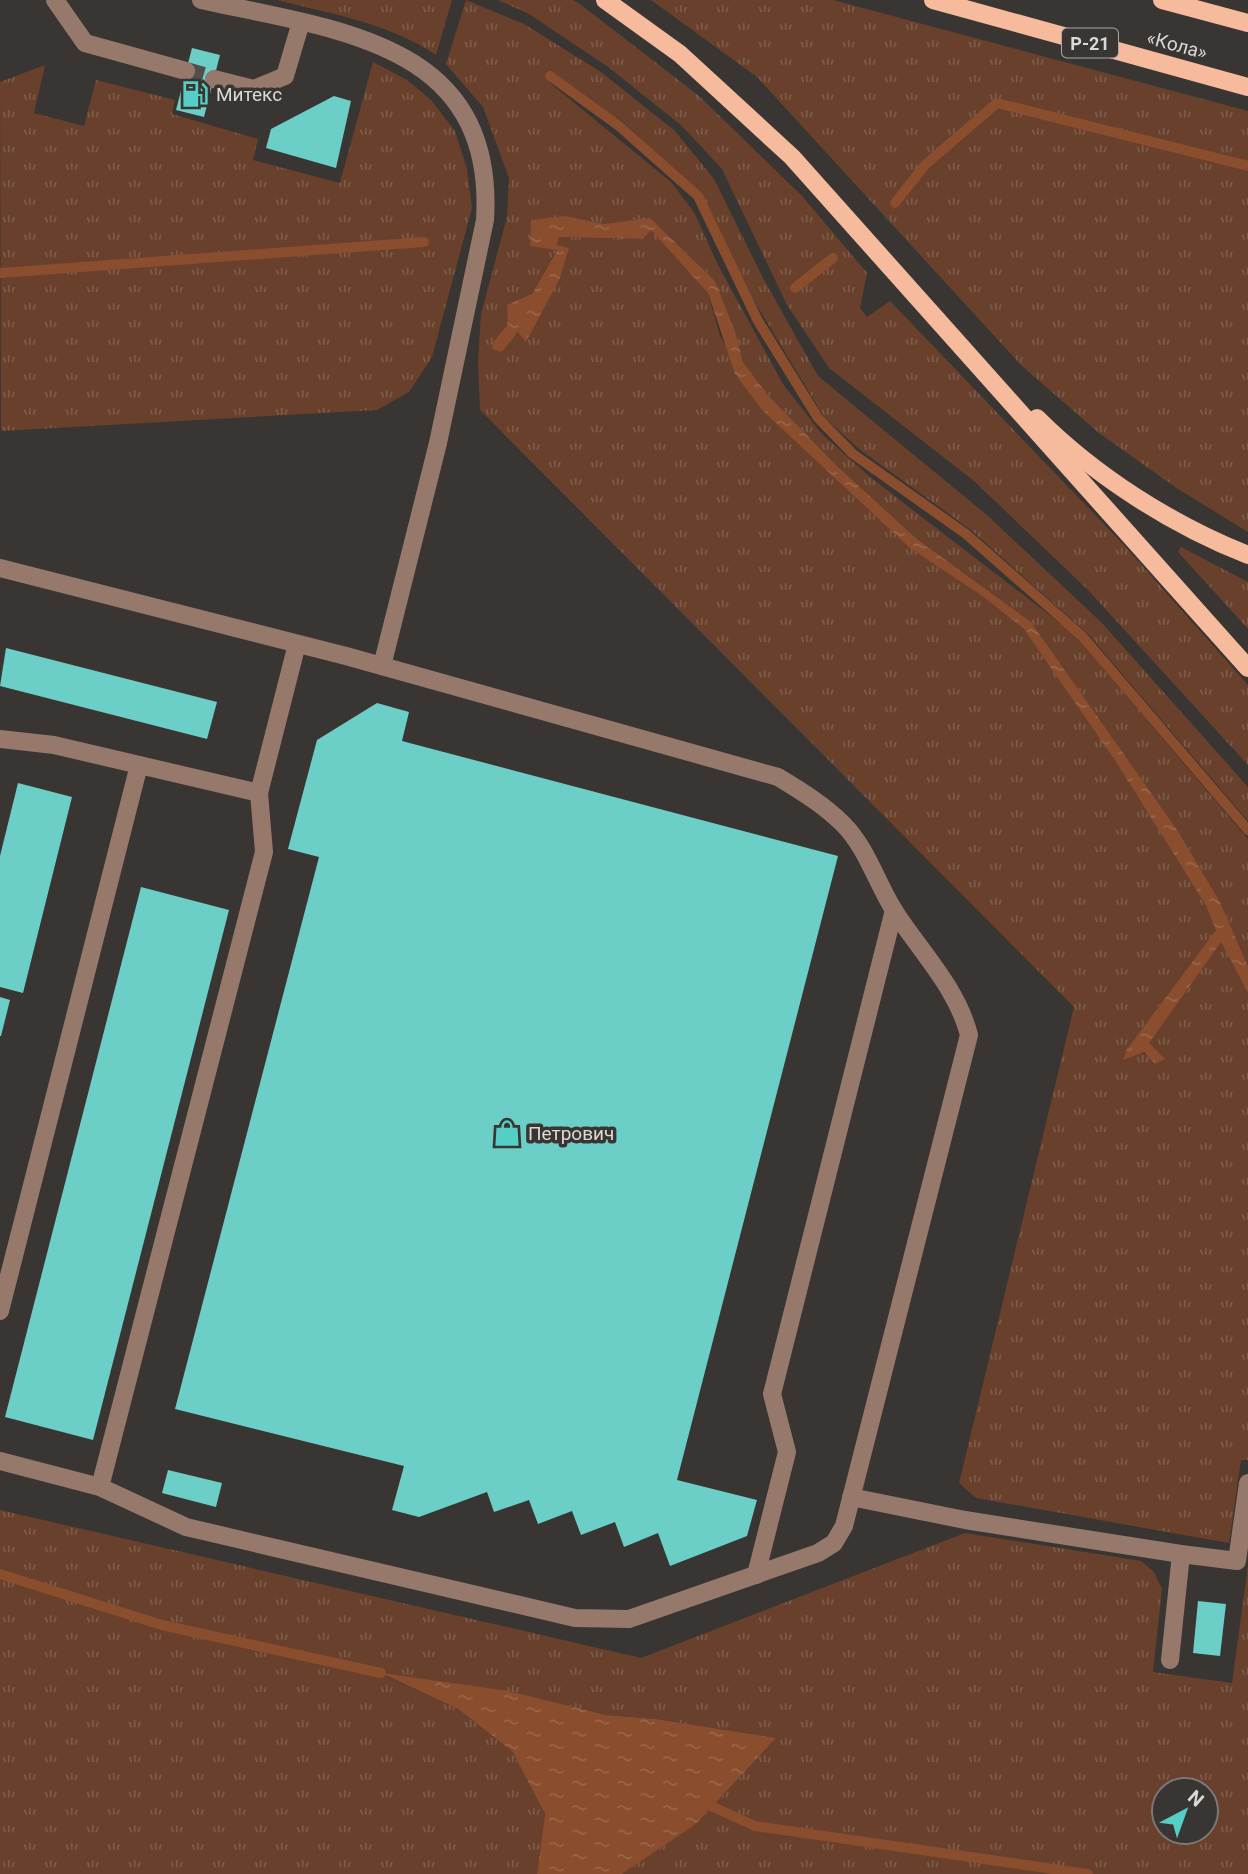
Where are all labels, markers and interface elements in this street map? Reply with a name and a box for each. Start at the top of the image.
street label: «Кола» [1144,26,1210,64]
road number: Р-21 [1062,28,1118,58]
fuel station icon: Митекс [180,79,210,109]
place label: Митекс [216,83,282,106]
shop icon: Петрович [492,1118,522,1148]
place label: Петрович [528,1122,614,1145]
north arrow [1150,1776,1220,1846]
text: N [1183,1785,1208,1812]

